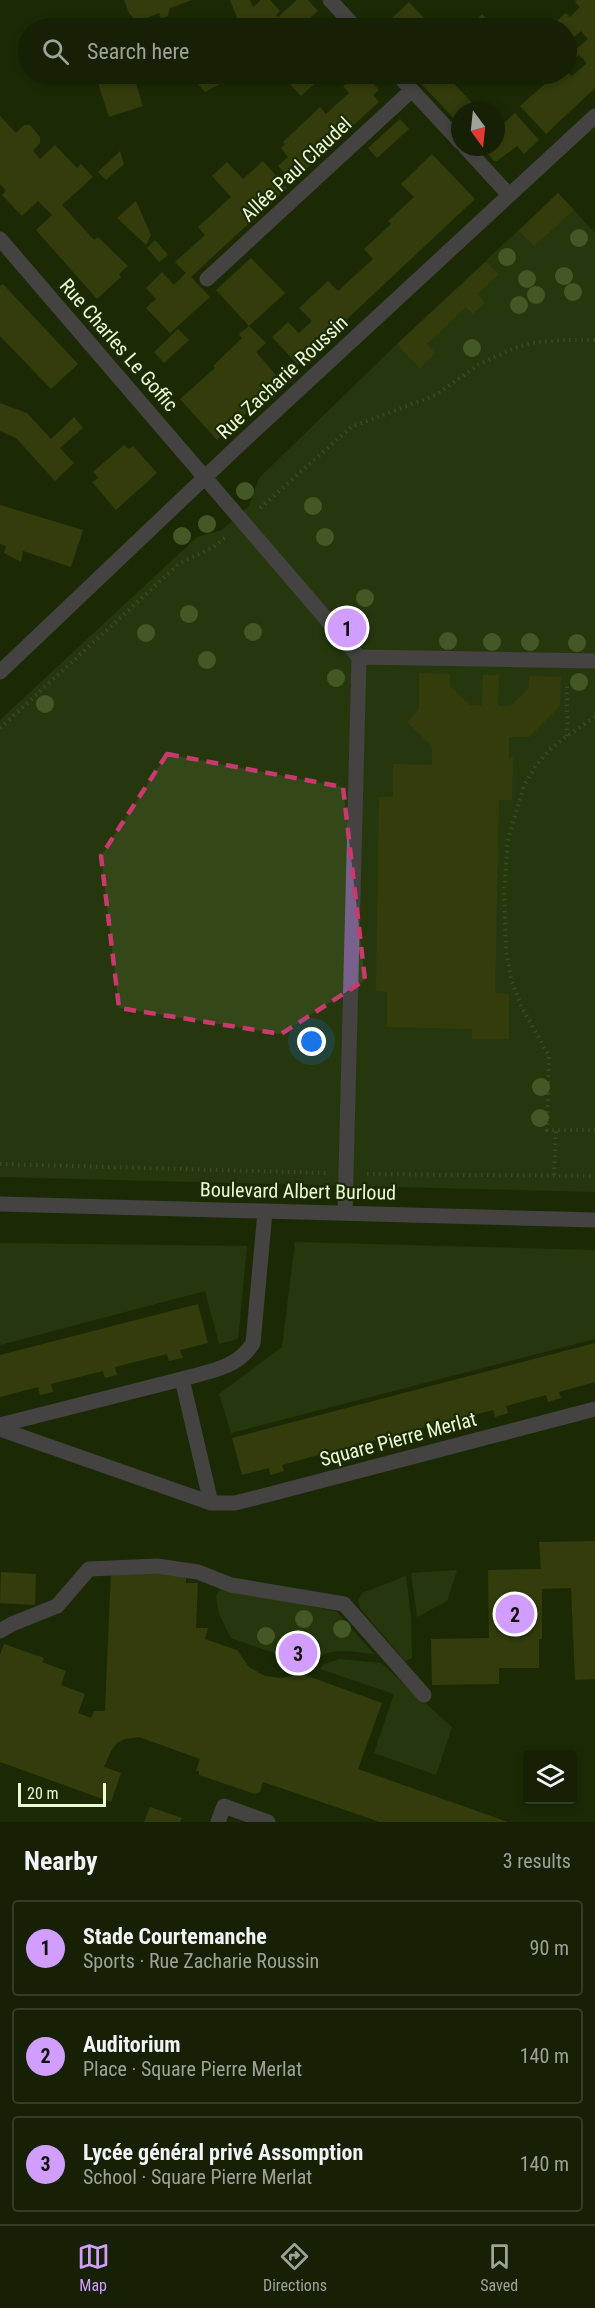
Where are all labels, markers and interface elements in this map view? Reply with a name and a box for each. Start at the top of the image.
search box [18,18,577,84]
icon: search [39,35,72,68]
text: Search here [87,39,189,64]
north arrow [451,102,505,156]
street label: Allée Paul Claudel [236,112,356,226]
street label: Rue Charles Le Goffic [55,274,183,416]
street label: Rue Zacharie Roussin [212,310,352,444]
pin: 1 [328,606,366,650]
your location [297,1027,326,1056]
street label: Boulevard Albert Burloud [200,1177,396,1205]
street label: Square Pierre Merlat [317,1407,479,1471]
pin: 2 [496,1592,534,1636]
pin: 3 [278,1630,318,1676]
map controls [523,1750,577,1804]
button: layers [523,1750,577,1804]
scale bar [18,1780,106,1808]
text: 20 m [27,1784,59,1803]
text: Nearby [24,1846,98,1876]
text: 3 results [503,1849,571,1873]
text: Stade Courtemanche [83,1924,267,1949]
text: 1 [40,1936,51,1960]
text: 90 m [530,1936,569,1960]
text: Sports · Rue Zacharie Roussin [83,1949,319,1973]
text: Auditorium [83,2032,181,2057]
text: 2 [40,2044,51,2068]
text: 140 m [520,2044,569,2068]
text: Place · Square Pierre Merlat [83,2057,302,2081]
text: Lycée général privé Assomption [83,2140,363,2165]
text: 3 [40,2152,51,2176]
text: 140 m [520,2152,569,2176]
text: School · Square Pierre Merlat [83,2165,312,2189]
tab: Map [77,2240,110,2295]
tab: Directions [263,2240,327,2295]
tab: Saved [480,2240,518,2295]

